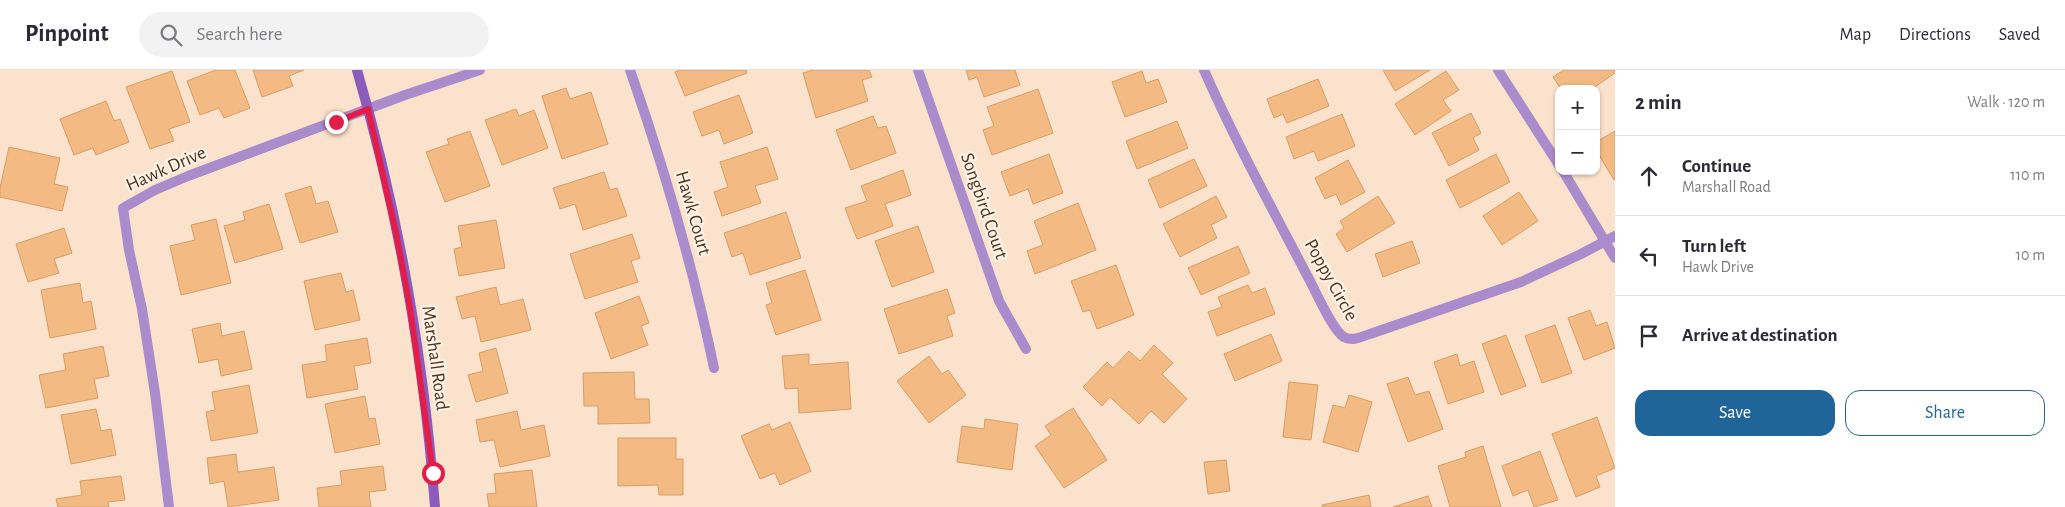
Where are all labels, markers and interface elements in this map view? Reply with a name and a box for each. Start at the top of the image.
search box [139,12,489,57]
icon: search [157,21,185,49]
text: Pinpoint [25,22,109,46]
text: Search here [197,25,283,44]
text: Map [1840,26,1871,44]
text: Directions [1899,26,1971,44]
text: Saved [1999,26,2040,44]
map controls [1555,85,1600,175]
button: + [1555,85,1600,130]
text: 2 min [1635,92,1682,113]
text: Walk · 120 m [1967,94,2045,110]
route end [325,111,348,134]
button: − [1555,130,1600,175]
street label: Hawk Drive [123,143,209,195]
street label: Songbird Court [957,151,1011,261]
text: Continue [1682,157,1751,176]
icon: ahead [1635,162,1663,190]
text: 110 m [2010,167,2045,183]
street label: Hawk Court [672,169,714,257]
text: Marshall Road [1682,179,1771,195]
street label: Poppy Circle [1301,236,1361,324]
text: Turn left [1682,237,1746,256]
icon: left [1635,242,1663,270]
text: 10 m [2016,247,2045,263]
text: Hawk Drive [1682,259,1754,275]
street label: Marshall Road [418,304,452,412]
icon: arrive [1635,322,1663,350]
text: Arrive at destination [1682,326,1838,345]
button: Save [1635,390,1835,436]
button: Share [1845,390,2045,436]
route start [422,462,445,485]

